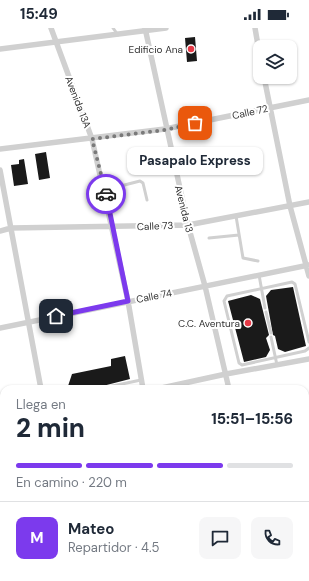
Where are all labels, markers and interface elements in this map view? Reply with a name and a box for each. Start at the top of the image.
text: 15:49 [20,4,58,24]
map controls [253,40,297,84]
button: layers [253,40,297,84]
place label: Edificio Ana [129,43,183,56]
marker: Edificio Ana [186,44,196,54]
street label: Avenida 13A [62,74,94,130]
street label: Calle 72 [231,102,269,122]
pin [178,106,212,140]
icon: bag [184,112,206,134]
callout: Pasapalo Express [127,147,263,175]
text: Pasapalo Express [139,152,251,169]
courier [86,174,126,214]
icon: car [95,183,117,205]
street label: Avenida 13 [172,184,196,234]
street label: Calle 73 [137,219,174,233]
street label: Calle 74 [135,286,173,306]
pin [39,299,73,333]
icon: home [45,305,67,327]
place label: C.C. Aventura [178,317,240,330]
marker: C.C. Aventura [243,318,253,328]
text: Llega en [16,396,66,413]
text: 15:51–15:56 [211,409,293,429]
text: 2 min [16,411,85,445]
text: En camino · 220 m [16,474,127,491]
button: chat [199,517,241,559]
button: phone [251,517,293,559]
text: Mateo [68,519,114,539]
text: M [30,528,44,548]
text: Repartidor · 4.5 [68,539,160,556]

